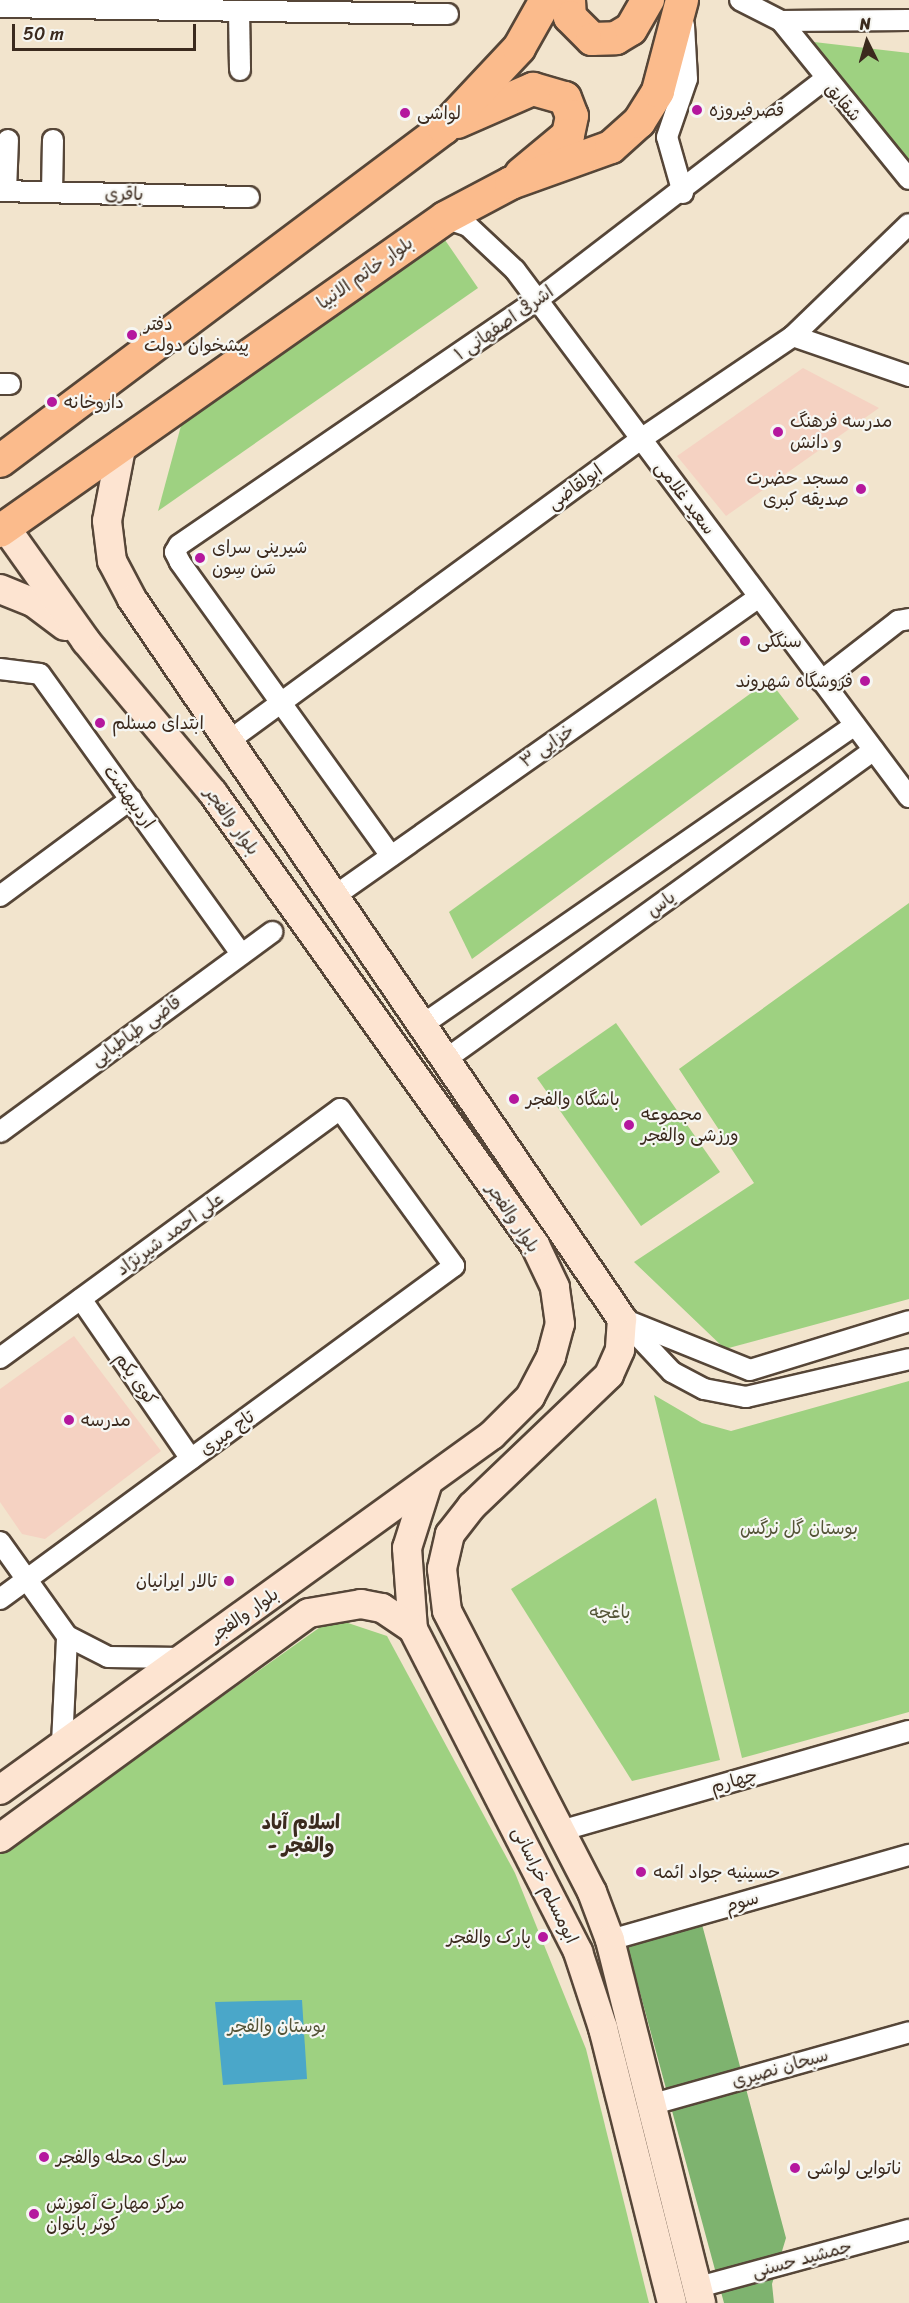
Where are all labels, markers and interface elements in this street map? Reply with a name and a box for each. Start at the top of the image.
text: N [859,9,872,38]
scale bar [15,12,200,50]
north arrow [837,12,897,72]
text: 50 m [23,18,64,50]
street label: شقایق [820,78,866,126]
place label: قصرفیروزه [709,99,784,121]
place label: لواشی [417,102,461,124]
marker: قصرفیروزه [690,103,704,117]
marker: لواشی [398,106,412,120]
street label: باقری [104,183,144,205]
street label: بلوار خاتم الانبیا [313,232,417,314]
street label: اشرفی اصفهانی ۱ [450,281,558,365]
place label: دفتر پیشخوان دولت [144,314,249,356]
marker: دفتر پیشخوان دولت [125,328,139,342]
place label: داروخانه [64,391,124,413]
marker: داروخانه [45,395,59,409]
place label: مدرسه فرهنگ و دانش [790,411,892,454]
marker: مدرسه فرهنگ و دانش [771,425,785,439]
street label: سعید غلامی [650,457,720,539]
street label: ابولقاضی [543,460,607,514]
place label: مسجد حضرت صدیقه کبری [747,468,849,510]
marker: مسجد حضرت صدیقه کبری [854,482,868,496]
place label: شیرینی سرای سَن سِون [212,537,307,580]
marker: شیرینی سرای سَن سِون [193,551,207,565]
place label: سنگکی [757,630,802,652]
marker: سنگکی [738,634,752,648]
place label: فروشگاه شهروند [736,670,853,692]
marker: فروشگاه شهروند [858,674,872,688]
place label: ابتدای مسلم [112,712,204,734]
marker: ابتدای مسلم [93,716,107,730]
street label: خزایی ۳ [516,720,578,772]
street label: اردیبهشت [99,761,159,833]
street label: بلوار والفجر [200,782,264,860]
street label: یاس [642,886,680,922]
street label: قاضی طباطبایی [87,991,185,1071]
place label: باشگاه والفجر [526,1088,620,1110]
marker: باشگاه والفجر [507,1092,521,1106]
place label: مجموعه ورزشی والفجر [641,1104,739,1146]
marker: مجموعه ورزشی والفجر [622,1118,636,1132]
street label: بلوار والفجر [482,1179,544,1257]
street label: علی احمد شیرنژاد [112,1188,228,1280]
street label: کوی یکم [110,1348,162,1410]
street label: تاج میری [195,1406,259,1460]
place label: مدرسه [81,1409,131,1431]
marker: مدرسه [62,1413,76,1427]
park label: بوستان گل نرگس [740,1517,858,1539]
place label: تالار ایرانیان [136,1570,217,1592]
marker: تالار ایرانیان [222,1574,236,1588]
street label: بلوار والفجر [205,1583,283,1647]
park label: باغچه [589,1601,631,1623]
street label: چهارم [708,1764,760,1798]
district label: اسلام آباد - والفجر [262,1810,340,1857]
street label: ابومسلم خراسانی [507,1823,583,1947]
place label: حسینیه جواد ائمه [653,1861,780,1883]
marker: حسینیه جواد ائمه [634,1865,648,1879]
street label: سوم [723,1887,761,1917]
place label: پارک والفجر [447,1926,531,1948]
marker: پارک والفجر [536,1930,550,1944]
park label: بوستان والفجر [228,2015,326,2037]
street label: سبحان نصیری [729,2044,831,2092]
place label: سرای محله والفجر [56,2146,187,2168]
marker: سرای محله والفجر [37,2150,51,2164]
place label: ناتوایی لواشی [807,2157,901,2179]
marker: ناتوایی لواشی [788,2161,802,2175]
place label: مرکز مهارت آموزش کوثر بانوان [46,2193,185,2236]
marker: مرکز مهارت آموزش کوثر بانوان [27,2207,41,2221]
street label: جمشید حسنی [750,2235,854,2283]

